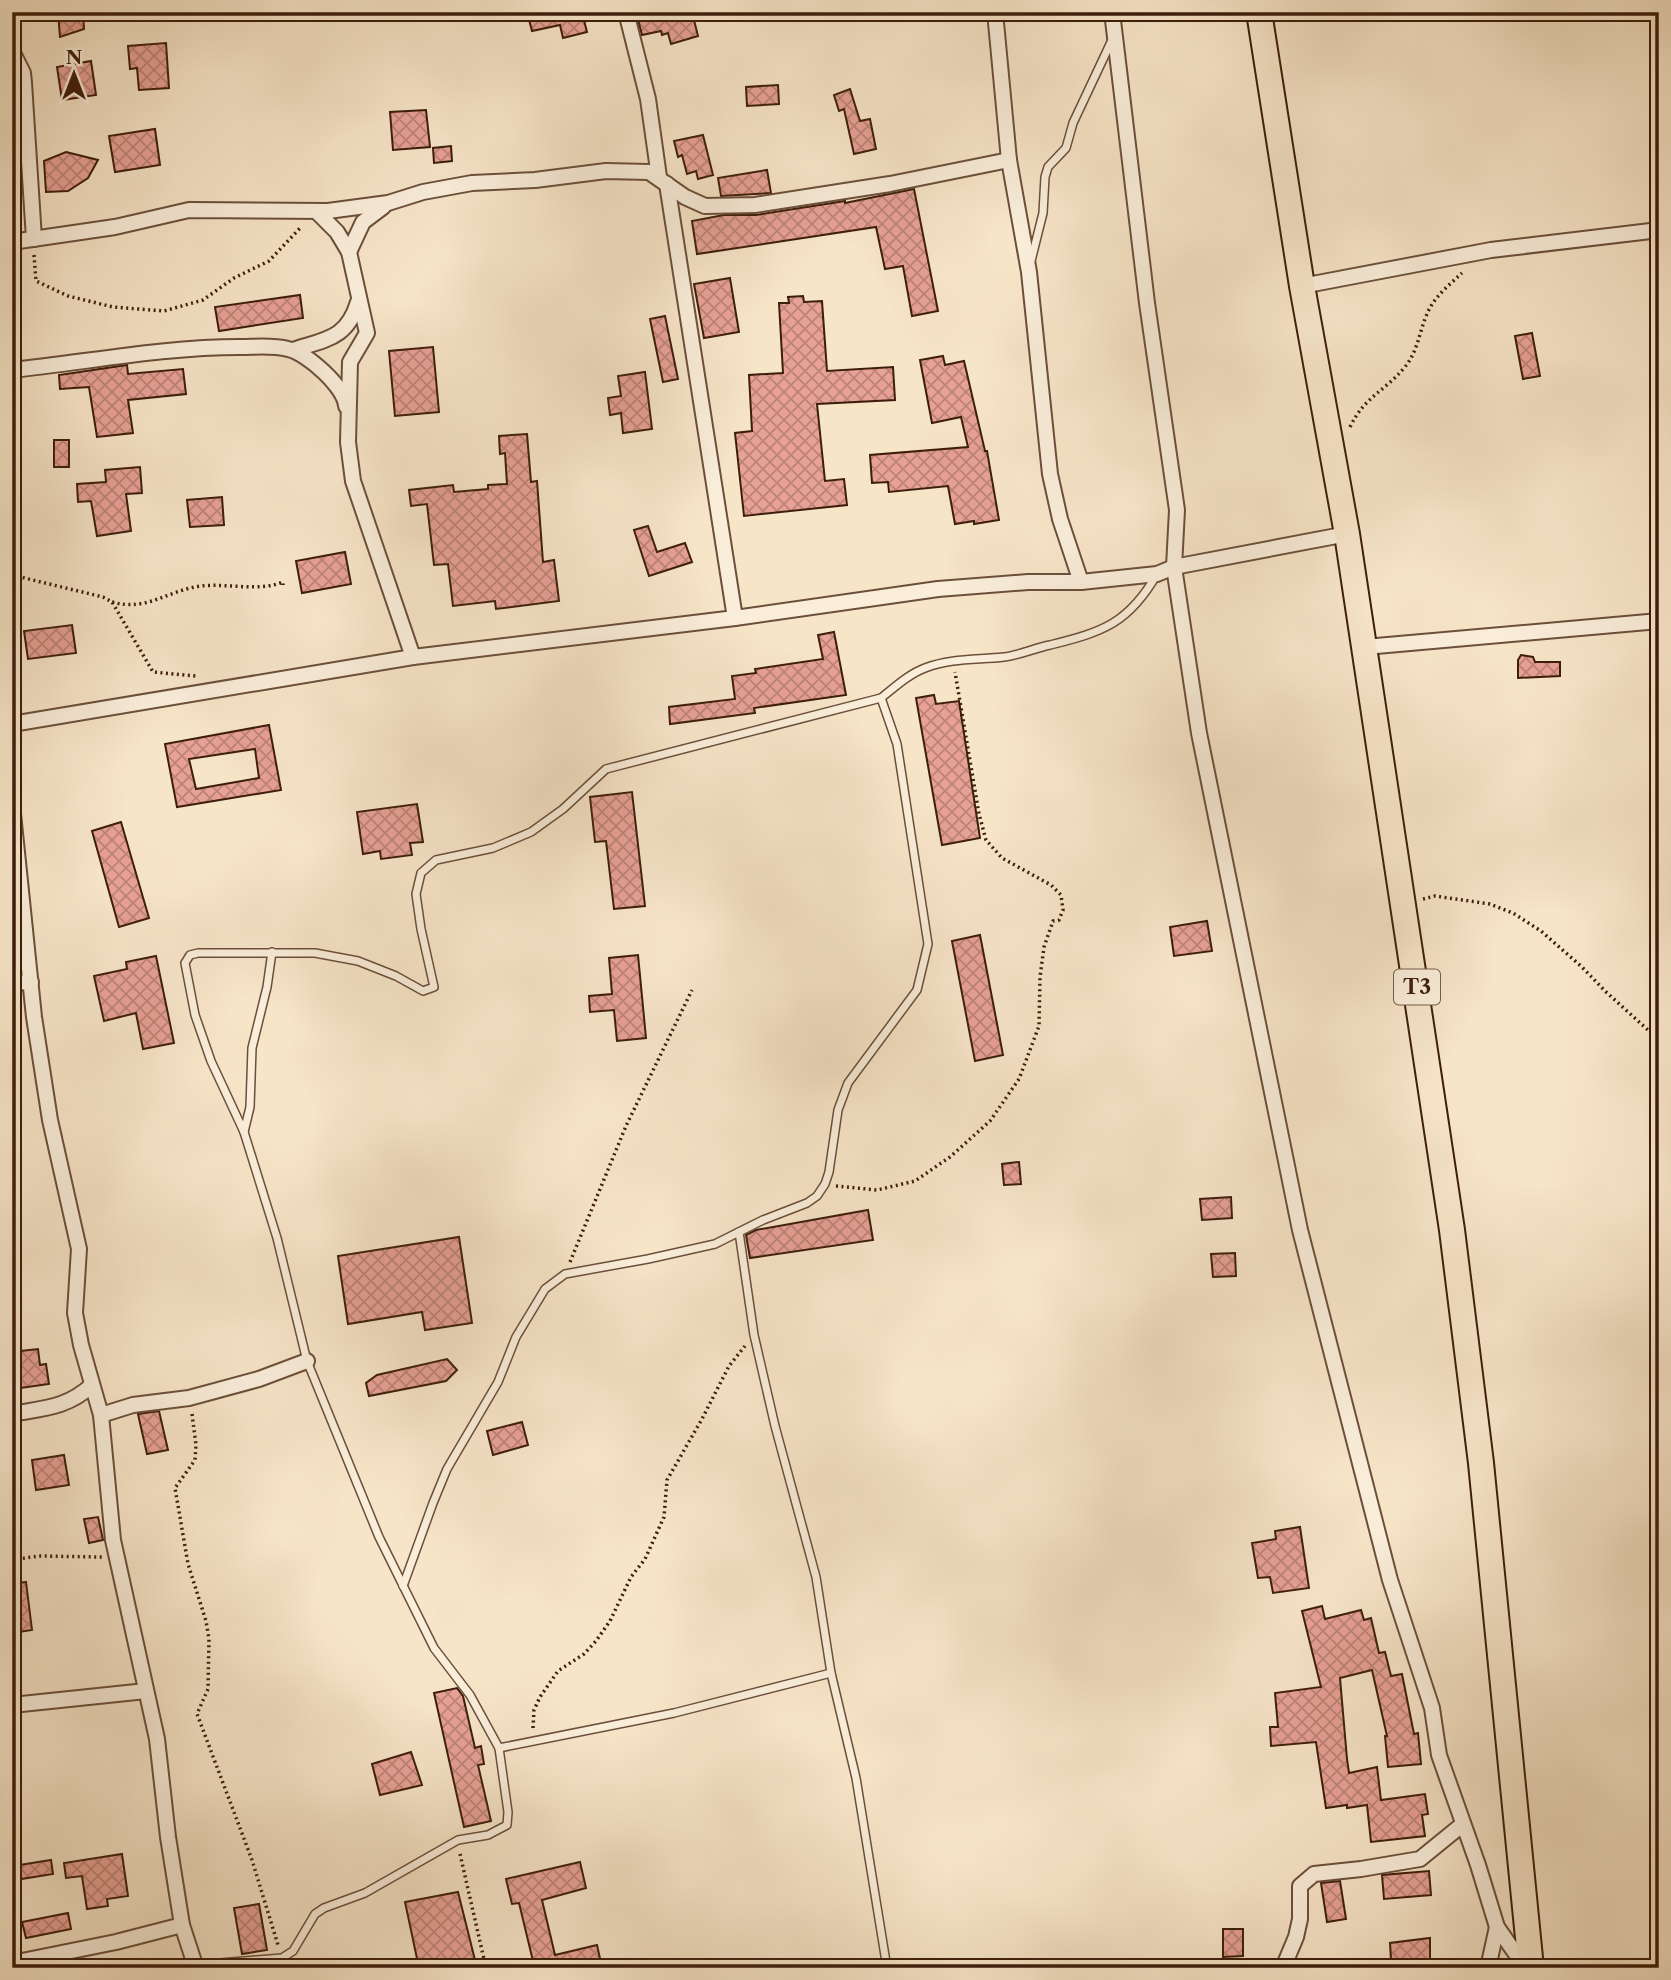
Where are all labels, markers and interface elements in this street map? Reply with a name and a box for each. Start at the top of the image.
north arrow [38,38,108,108]
text: N [66,46,82,69]
road number: T3 [1394,970,1440,1004]

